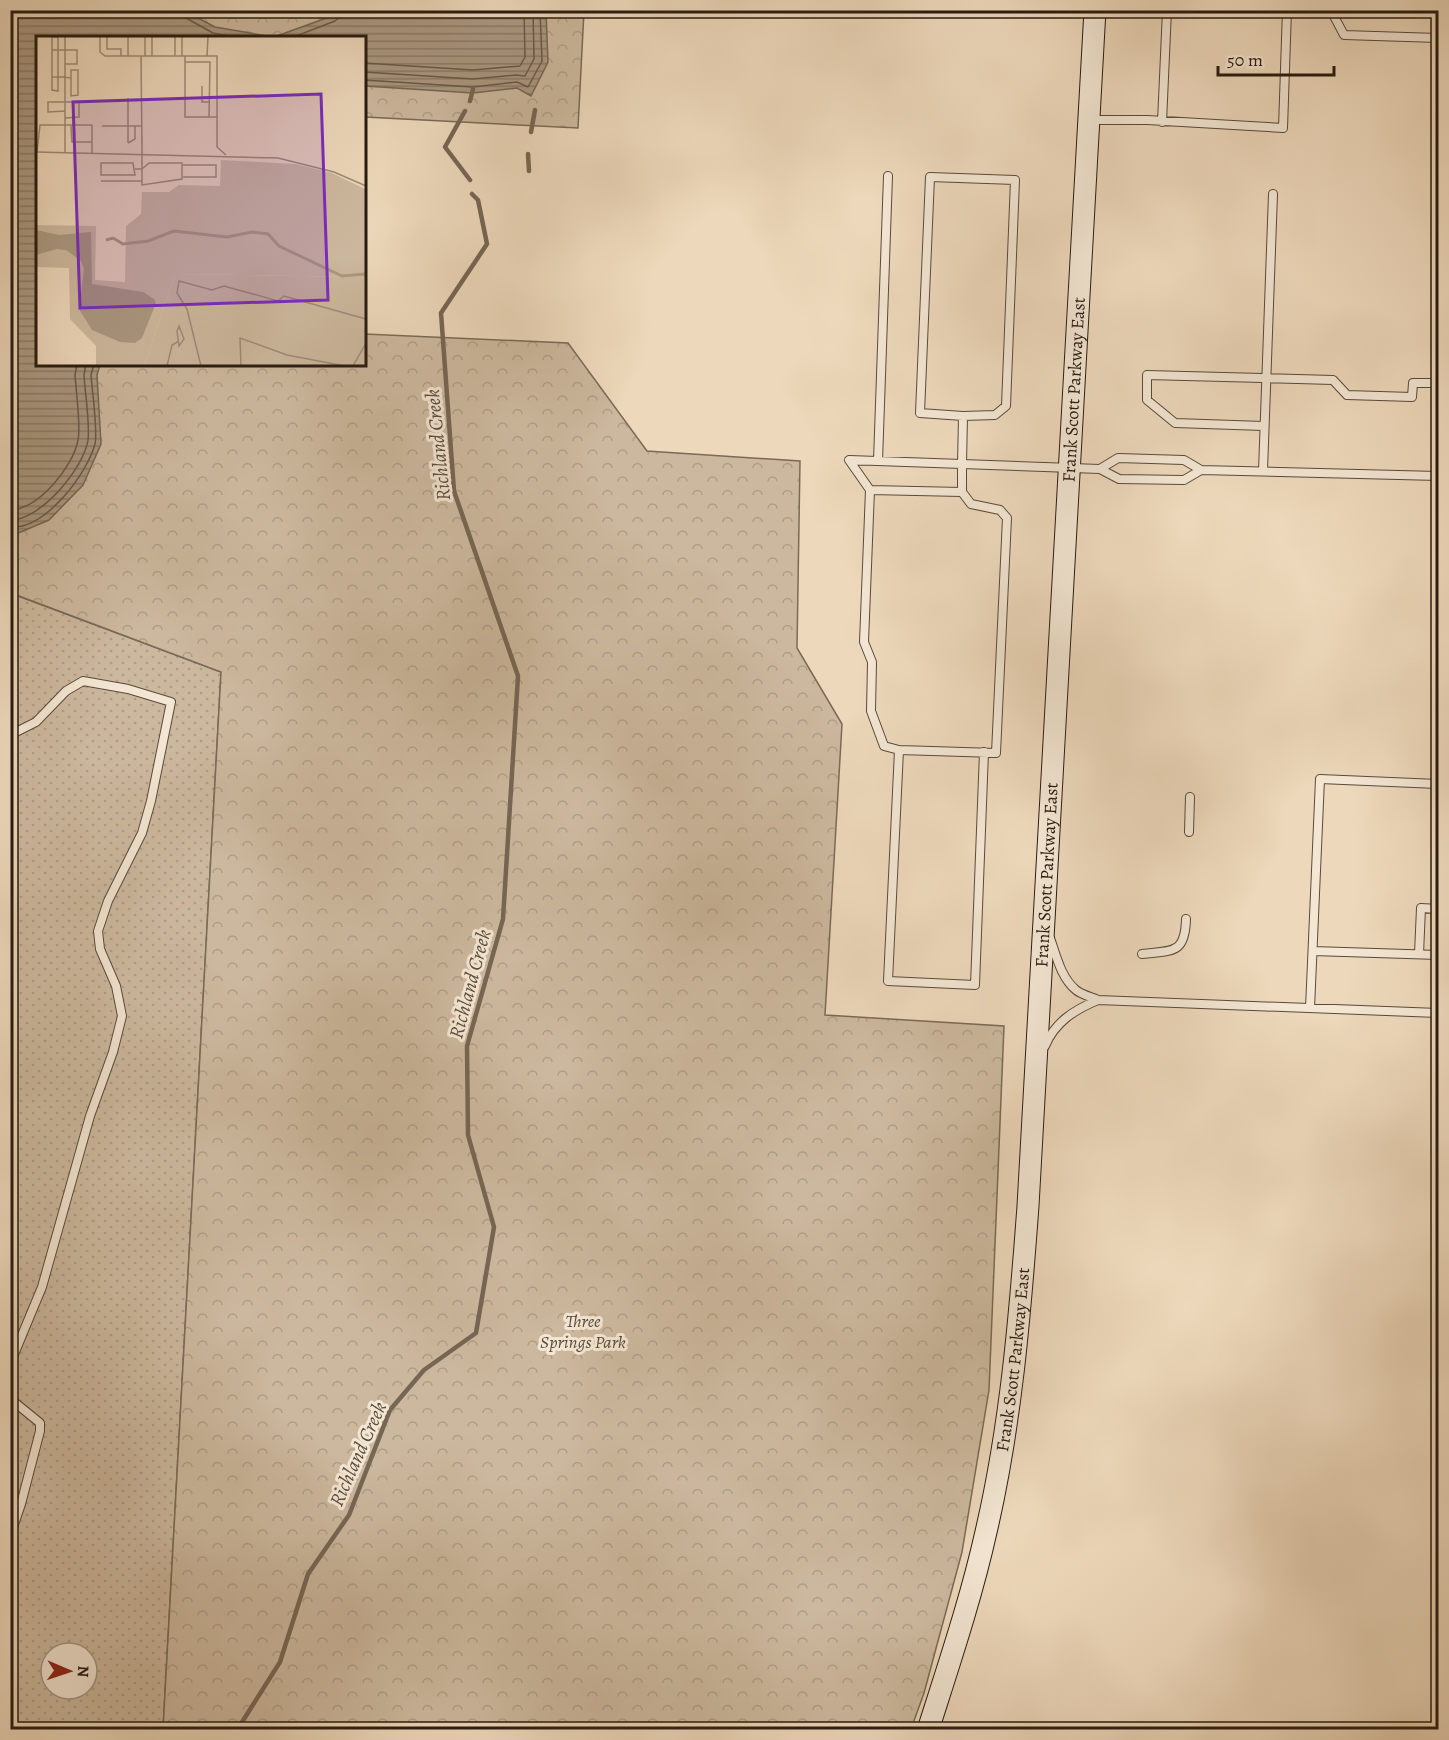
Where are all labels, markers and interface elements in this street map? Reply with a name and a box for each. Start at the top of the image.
inset map [36,36,366,366]
scale bar [1218,39,1334,77]
text: 50 m [1227,48,1263,72]
street label: Frank Scott Parkway East [1057,297,1091,483]
water label: Richland Creek [419,388,457,502]
street label: Frank Scott Parkway East [1029,782,1064,968]
water label: Richland Creek [442,926,498,1042]
street label: Frank Scott Parkway East [990,1267,1035,1453]
park label: Three Springs Park [540,1309,626,1354]
water label: Richland Creek [323,1397,393,1511]
north arrow [39,1641,99,1701]
text: N [72,1665,94,1678]

